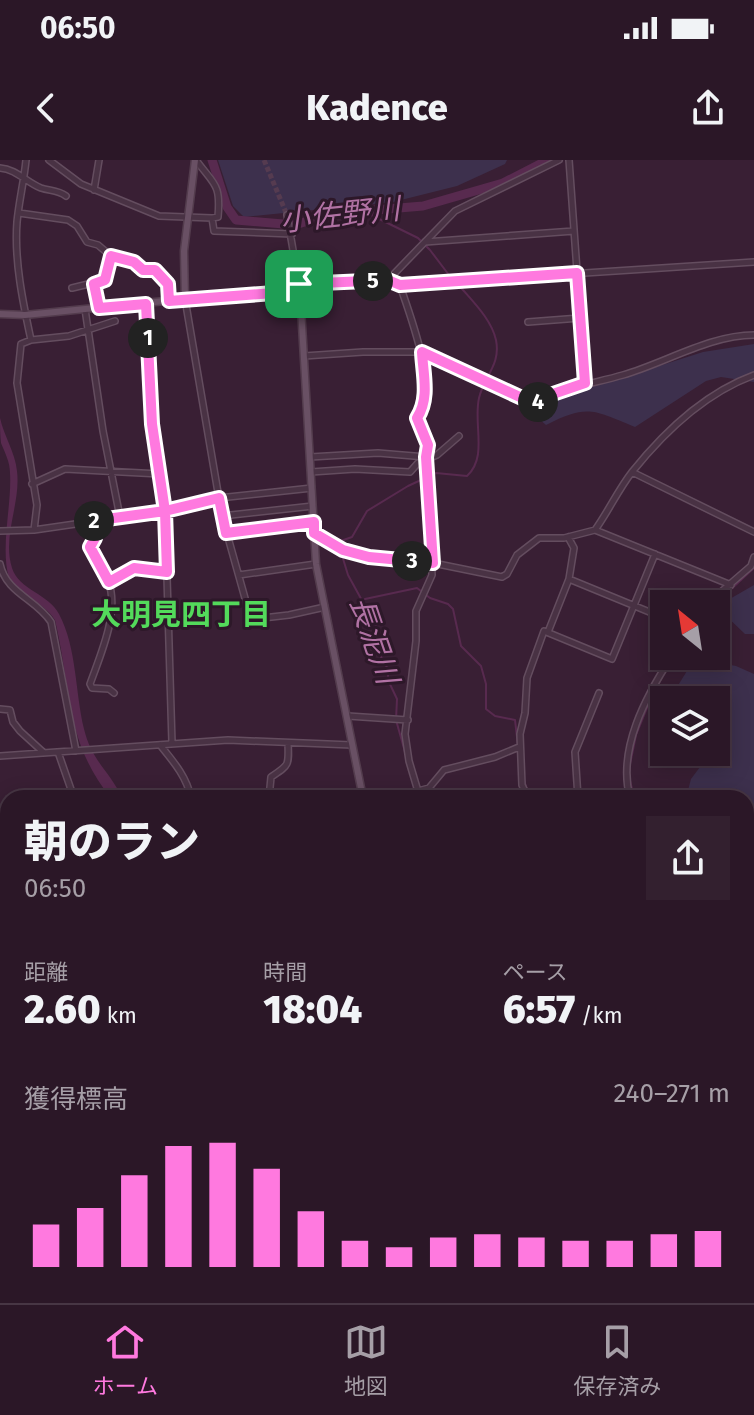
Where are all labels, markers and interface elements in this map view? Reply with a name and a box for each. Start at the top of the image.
text: 06:50 [40,10,116,46]
icon: back [24,86,68,130]
text: Kadence [306,86,448,130]
icon: share [686,86,730,130]
water label: 小佐野川 [278,191,405,239]
pin [265,250,333,318]
pin: 5 [353,261,393,301]
icon: arrive [277,262,321,306]
text: 5 [367,267,379,294]
pin: 1 [128,318,168,358]
text: 1 [143,324,153,351]
pin: 4 [518,382,558,422]
text: 4 [532,388,544,415]
pin: 2 [74,501,114,541]
text: 2 [88,507,100,534]
pin: 3 [392,541,432,581]
text: 3 [406,547,418,574]
north arrow [650,590,730,670]
map controls [650,590,730,766]
water label: 長泥川 [342,592,407,691]
district label: 大明見四丁目 [91,597,271,633]
button: layers [650,686,730,766]
text: 朝のラン [24,816,200,869]
button: share [646,816,730,900]
text: 06:50 [24,873,86,904]
text: 距離 [24,959,68,986]
text: 時間 [263,959,307,986]
text: ペース [503,959,568,986]
text: 2.60 [24,986,101,1034]
text: 18:04 [263,986,362,1034]
text: 6:57 [503,986,575,1034]
text: km [101,1002,137,1029]
text: /km [575,1002,623,1029]
text: 240–271 m [613,1078,730,1109]
text: 獲得標高 [24,1084,128,1115]
tab: ホーム [93,1320,158,1400]
tab: 地図 [344,1320,388,1400]
tab: 保存済み [573,1320,661,1400]

